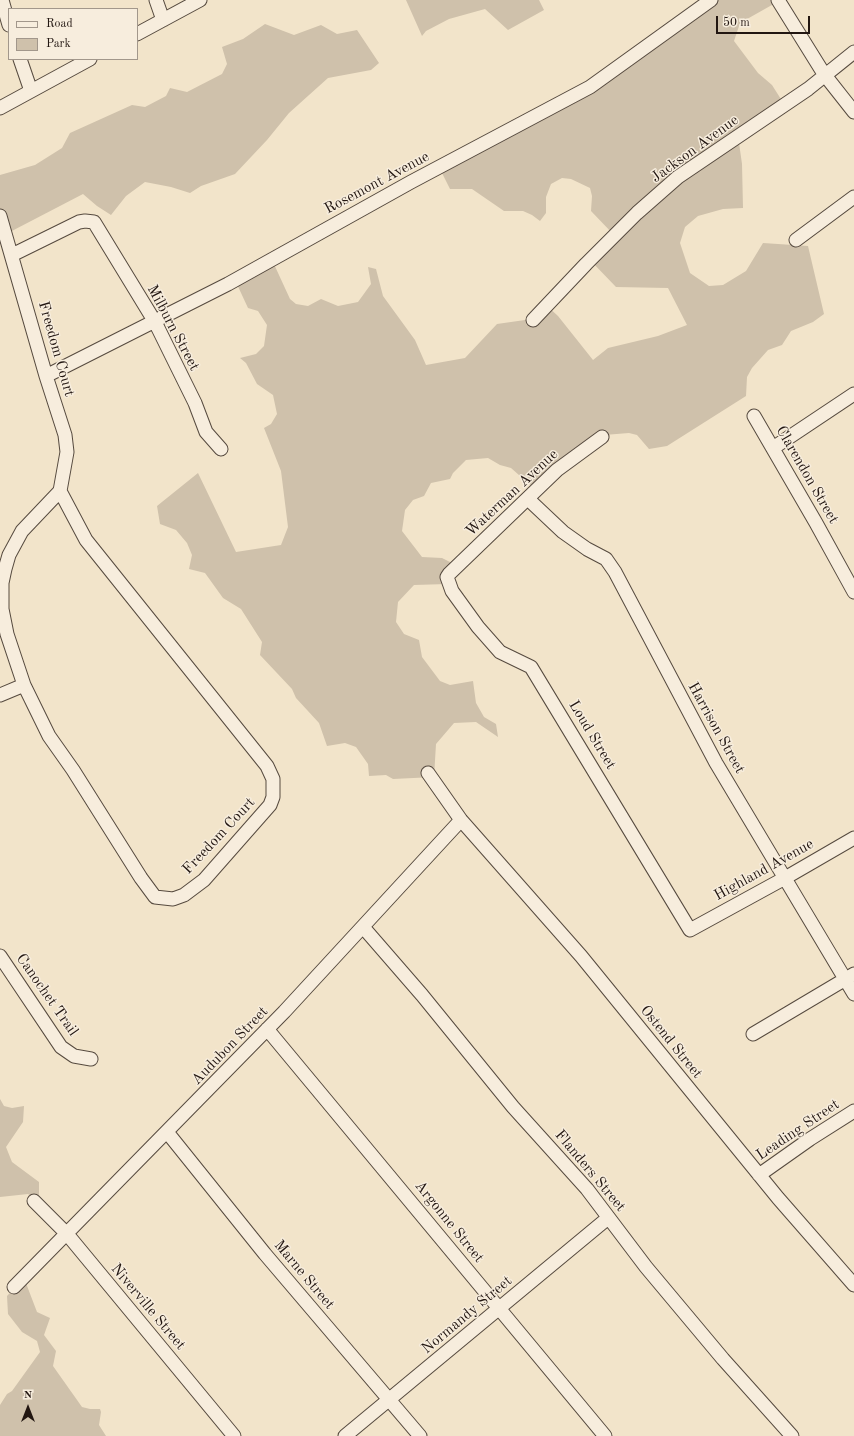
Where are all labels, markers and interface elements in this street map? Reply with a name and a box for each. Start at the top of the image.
legend [8,8,138,60]
scale bar [718,8,812,34]
text: 50 m [723,17,750,29]
text: Road [46,18,73,30]
text: Park [46,38,71,50]
street label: Jackson Avenue [648,111,742,187]
street label: Rosemont Avenue [322,148,432,218]
street label: Milburn Street [143,282,203,374]
street label: Freedom Court [34,299,78,399]
street label: Clarendon Street [772,423,842,527]
street label: Waterman Avenue [462,446,562,540]
street label: Harrison Street [684,679,748,777]
street label: Loud Street [564,697,620,773]
street label: Freedom Court [179,794,259,878]
street label: Highland Avenue [711,835,817,905]
street label: Canochet Trail [12,950,82,1040]
street label: Ostend Street [636,1002,706,1082]
street label: Audubon Street [188,1003,272,1089]
street label: Leading Street [753,1096,843,1164]
street label: Flanders Street [551,1127,629,1215]
street label: Argonne Street [410,1177,488,1267]
street label: Marne Street [270,1237,338,1313]
street label: Niverville Street [107,1260,189,1354]
street label: Normandy Street [418,1272,516,1358]
north arrow [8,1388,48,1428]
text: N [24,1390,32,1401]

